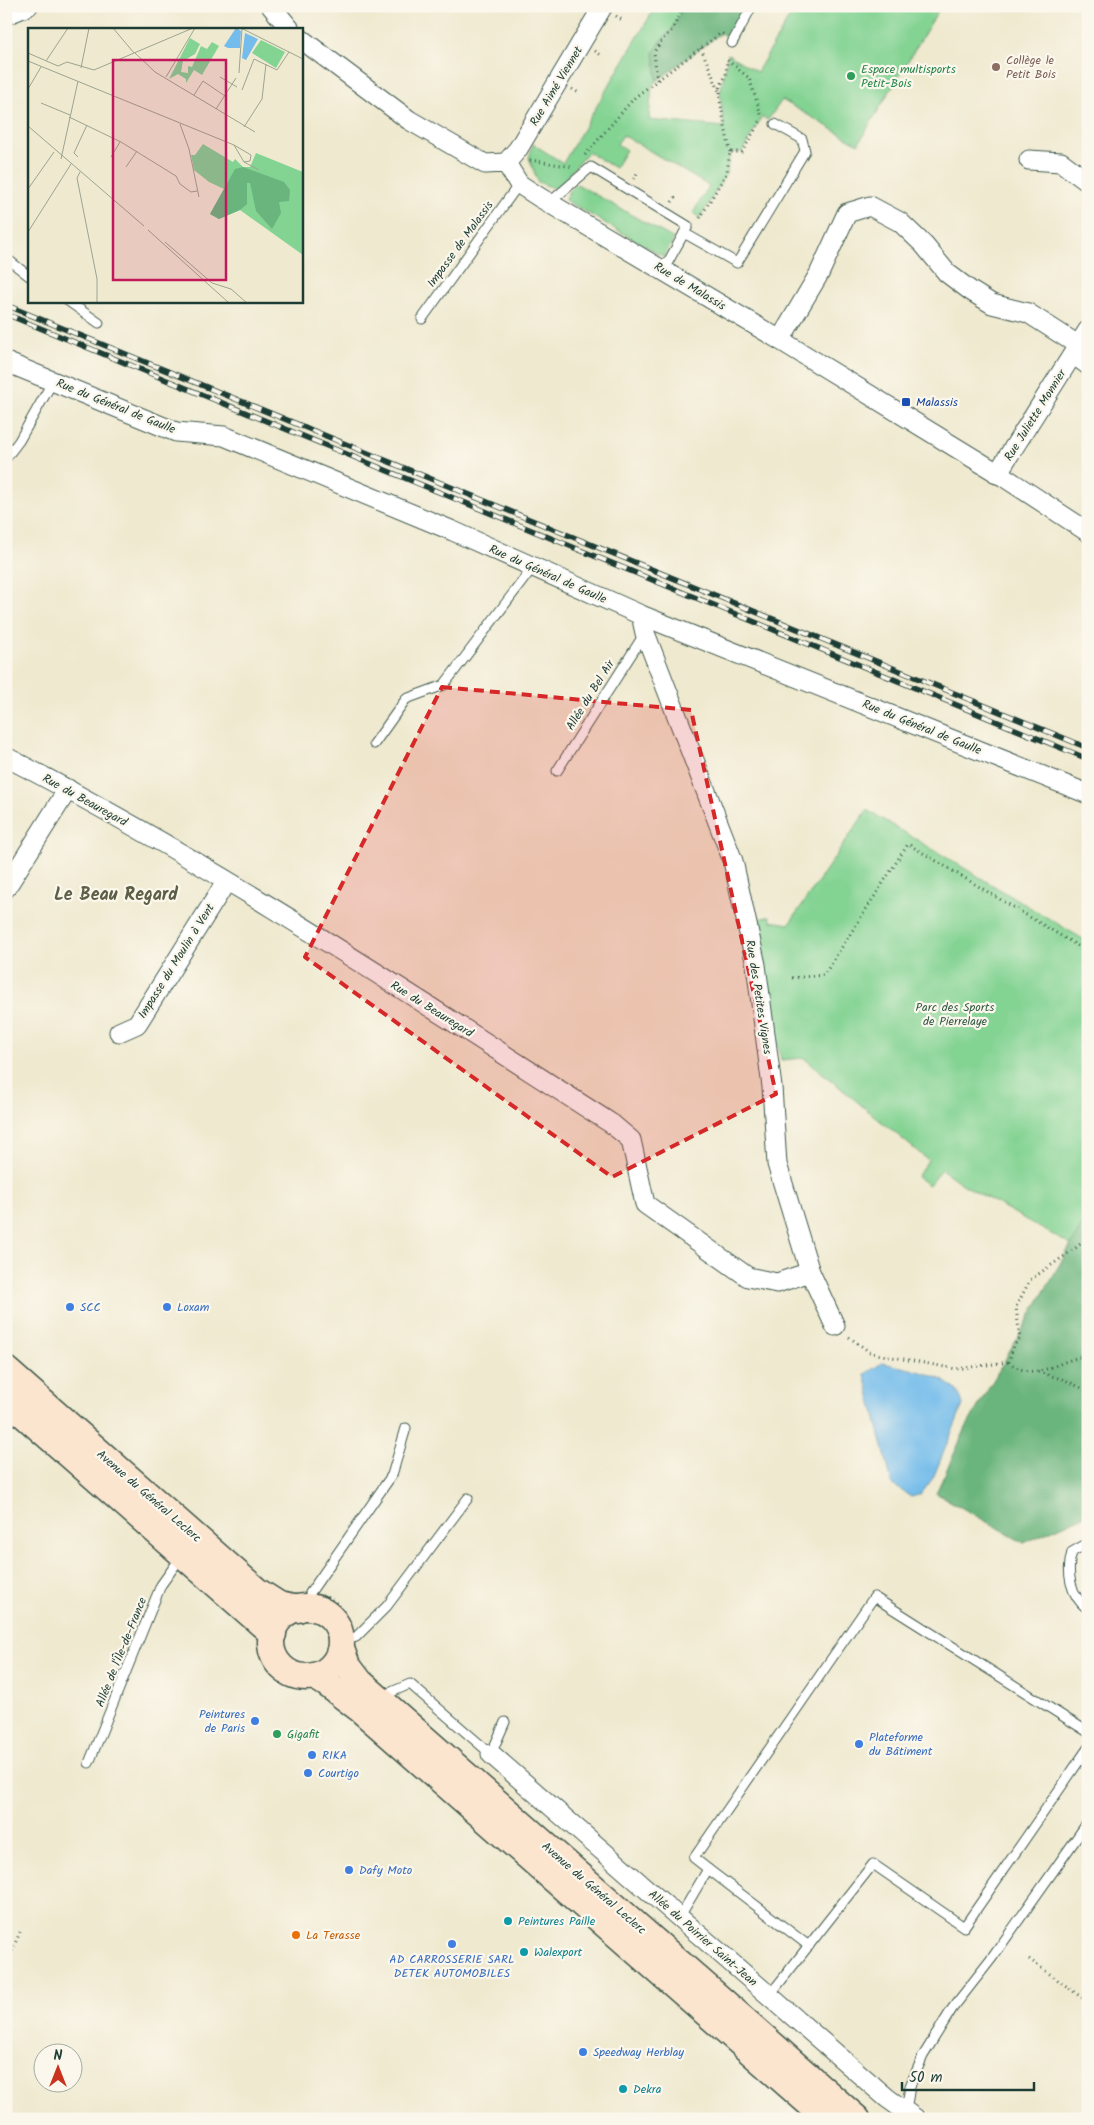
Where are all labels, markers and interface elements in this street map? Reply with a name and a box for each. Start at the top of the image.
inset map [28,28,302,302]
street label: Rue Aimé Viennet [525,42,588,130]
place label: Collège le Petit Bois [1006,51,1056,84]
place label: Espace multisports Petit-Bois [861,60,956,93]
marker: Collège le Petit Bois [990,61,1002,73]
marker: Espace multisports Petit-Bois [845,70,857,82]
street label: Impasse de Malassis [422,197,498,292]
street label: Rue de Malassis [650,257,729,315]
street label: Rue Juliette Monnier [1000,365,1072,465]
street label: Rue du Général de Gaulle [53,374,179,439]
place label: Malassis [916,393,958,412]
marker: Malassis [900,396,912,408]
street label: Rue du Général de Gaulle [486,540,610,609]
street label: Allée du Bel Air [561,655,620,734]
street label: Rue du Général de Gaulle [859,695,985,760]
street label: Rue du Beauregard [39,769,132,832]
district label: Le Beau Regard [54,881,178,910]
street label: Impasse du Moulin à Vent [133,900,220,1023]
street label: Rue des Petites Vignes [740,939,777,1056]
street label: Rue du Beauregard [387,976,478,1043]
park label: Parc des Sports de Pierrelaye [916,998,994,1031]
place label: SCC [80,1298,101,1317]
place label: Loxam [177,1298,210,1317]
marker: SCC [64,1301,76,1313]
marker: Loxam [161,1301,173,1313]
street label: Avenue du Général Leclerc [92,1445,205,1547]
street label: Allée de l'Île-de-France [91,1594,152,1710]
place label: Peintures de Paris [199,1705,245,1738]
marker: Peintures de Paris [249,1715,261,1727]
place label: Gigafit [287,1725,320,1744]
marker: Gigafit [271,1728,283,1740]
place label: Plateforme du Bâtiment [869,1728,933,1761]
marker: Plateforme du Bâtiment [853,1738,865,1750]
place label: RIKA [322,1746,347,1765]
marker: RIKA [306,1749,318,1761]
place label: Courtigo [318,1764,359,1783]
marker: Courtigo [302,1767,314,1779]
street label: Avenue du Général Leclerc [537,1837,650,1939]
place label: Dafy Moto [359,1861,412,1880]
marker: Dafy Moto [343,1864,355,1876]
street label: Allée du Poirrier Saint-Jean [644,1885,762,1991]
place label: Peintures Paille [518,1912,596,1931]
marker: Peintures Paille [502,1915,514,1927]
place label: La Terasse [306,1926,361,1945]
marker: La Terasse [290,1929,302,1941]
marker: AD CARROSSERIE SARL DETEK AUTOMOBILES [446,1938,458,1950]
place label: Walexport [534,1943,583,1962]
marker: Walexport [518,1946,530,1958]
place label: AD CARROSSERIE SARL DETEK AUTOMOBILES [389,1950,515,1983]
north arrow [32,2042,82,2092]
place label: Speedway Herblay [593,2043,684,2062]
text: N [54,2045,63,2067]
marker: Speedway Herblay [577,2046,589,2058]
scale bar [902,2060,1034,2092]
text: 50 m [909,2066,943,2090]
place label: Dekra [633,2080,662,2099]
marker: Dekra [617,2083,629,2095]

